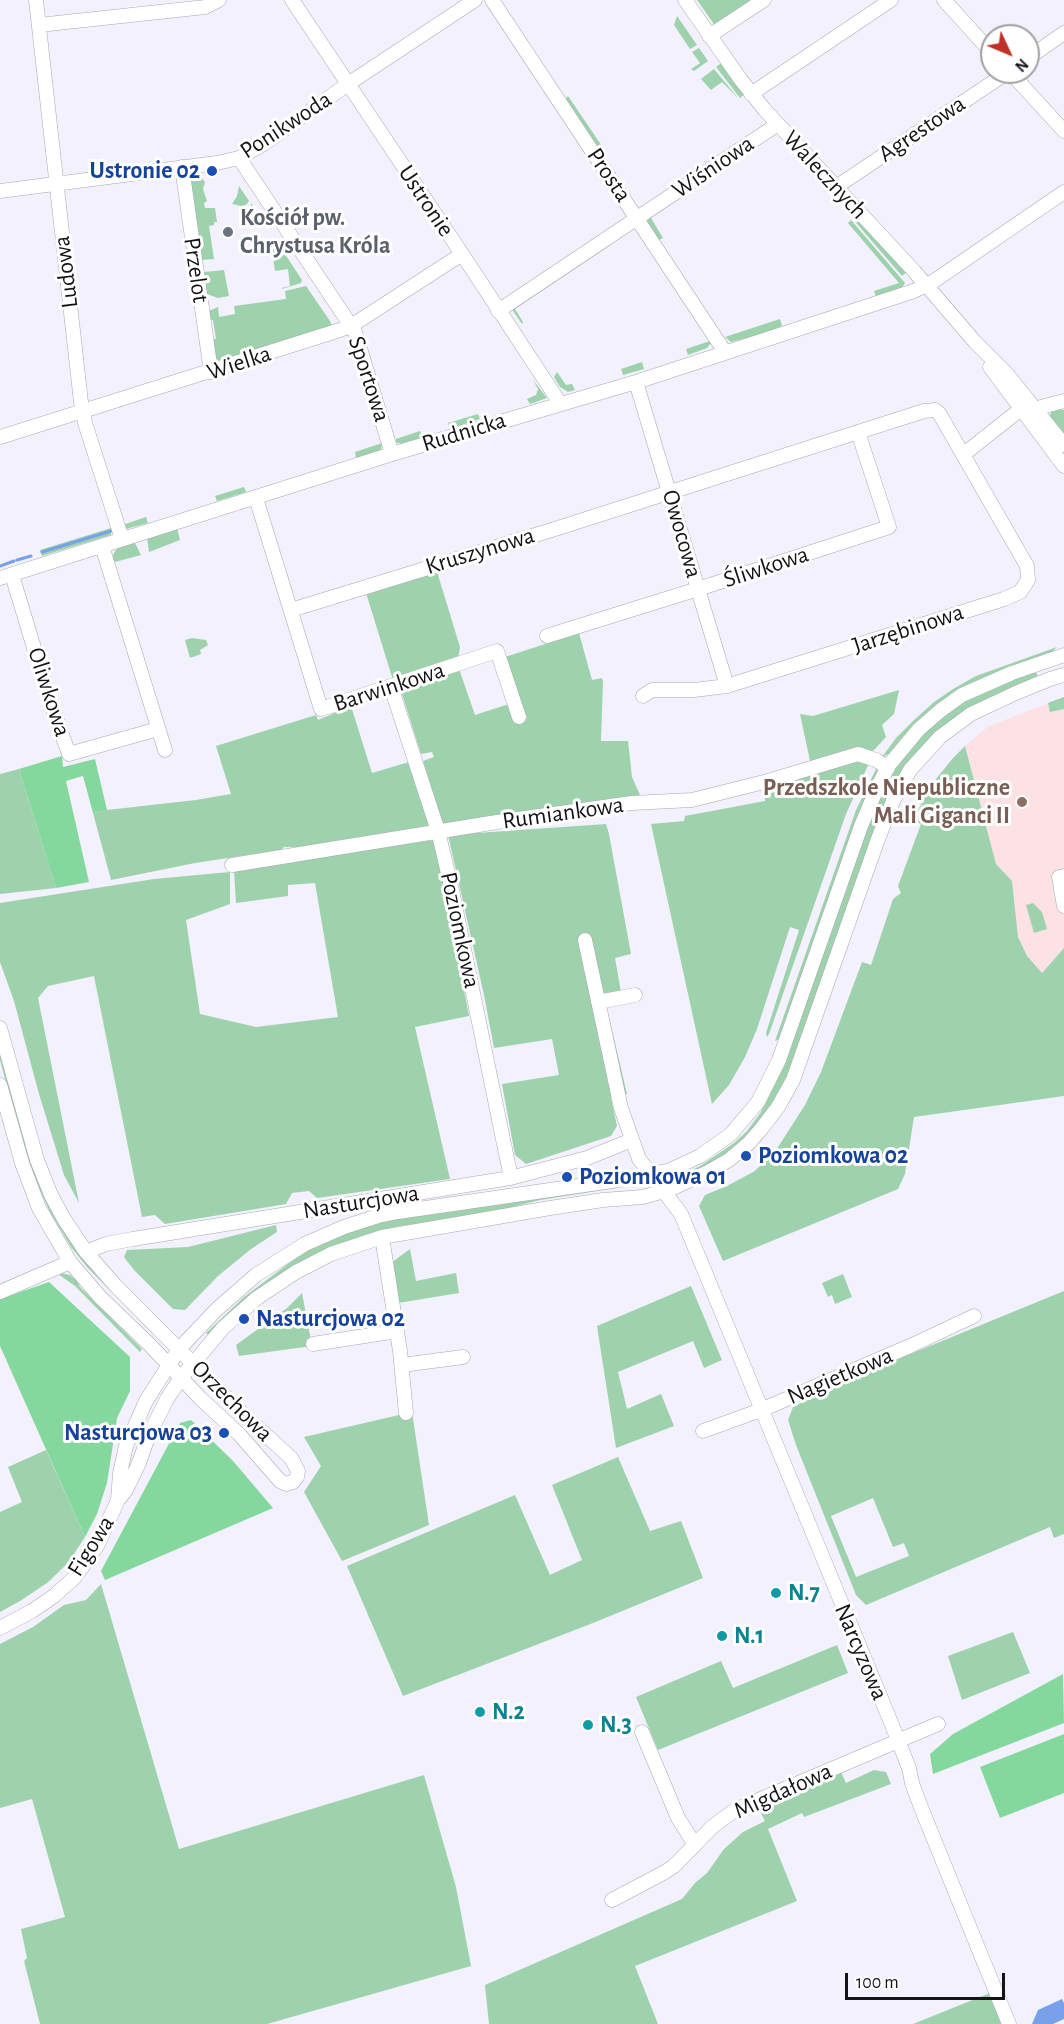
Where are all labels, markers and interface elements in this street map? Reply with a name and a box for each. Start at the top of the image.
north arrow [980,24,1040,84]
text: N [1012,56,1031,75]
street label: Ponikwoda [235,85,337,165]
street label: Agrestowa [873,89,971,169]
street label: Walecznych [777,125,873,225]
street label: Wiśniowa [667,129,759,205]
street label: Prosta [580,142,638,208]
place label: Ustronie 02 [90,157,200,185]
street label: Ustronie [392,160,460,242]
marker: Ustronie 02 [205,164,219,178]
place label: Kościół pw. Chrystusa Króla [240,204,391,260]
marker: Kościół pw. Chrystusa Króla [221,225,235,239]
street label: Ludowa [47,234,85,310]
street label: Przelot [177,235,215,305]
street label: Sportowa [342,332,396,426]
street label: Wielka [203,339,275,387]
street label: Rudnicka [418,406,510,458]
street label: Owocowa [656,487,708,581]
street label: Kruszynowa [422,521,538,581]
street label: Śliwkowa [720,540,812,594]
street label: Jarzębinowa [849,598,967,660]
street label: Oliwkowa [21,644,77,740]
street label: Barwinkowa [330,656,448,718]
place label: Przedszkole Niepubliczne Mali Giganci II [763,774,1010,830]
street label: Rumiankowa [501,790,625,836]
marker: Przedszkole Niepubliczne Mali Giganci II [1015,795,1029,809]
street label: Poziomkowa [434,869,486,991]
place label: Poziomkowa 02 [758,1142,908,1170]
marker: Poziomkowa 02 [739,1149,753,1163]
place label: Poziomkowa 01 [579,1163,727,1191]
marker: Poziomkowa 01 [560,1170,574,1184]
street label: Nasturcjowa [301,1179,421,1225]
place label: Nasturcjowa 02 [256,1305,405,1333]
marker: Nasturcjowa 02 [237,1312,251,1326]
street label: Nagietkowa [783,1341,897,1411]
street label: Orzechowa [185,1354,279,1448]
place label: Nasturcjowa 03 [64,1419,212,1447]
marker: Nasturcjowa 03 [217,1426,231,1440]
street label: Figowa [61,1510,121,1582]
place label: N.7 [788,1579,820,1607]
marker: N.7 [769,1586,783,1600]
street label: Narcyzowa [828,1599,894,1705]
place label: N.1 [734,1622,764,1650]
marker: N.1 [715,1629,729,1643]
place label: N.2 [492,1698,525,1726]
marker: N.2 [473,1705,487,1719]
place label: N.3 [600,1711,632,1739]
marker: N.3 [581,1718,595,1732]
street label: Migdałowa [729,1757,837,1825]
scale bar [848,1961,1008,1999]
text: 100 m [856,1974,899,1992]

